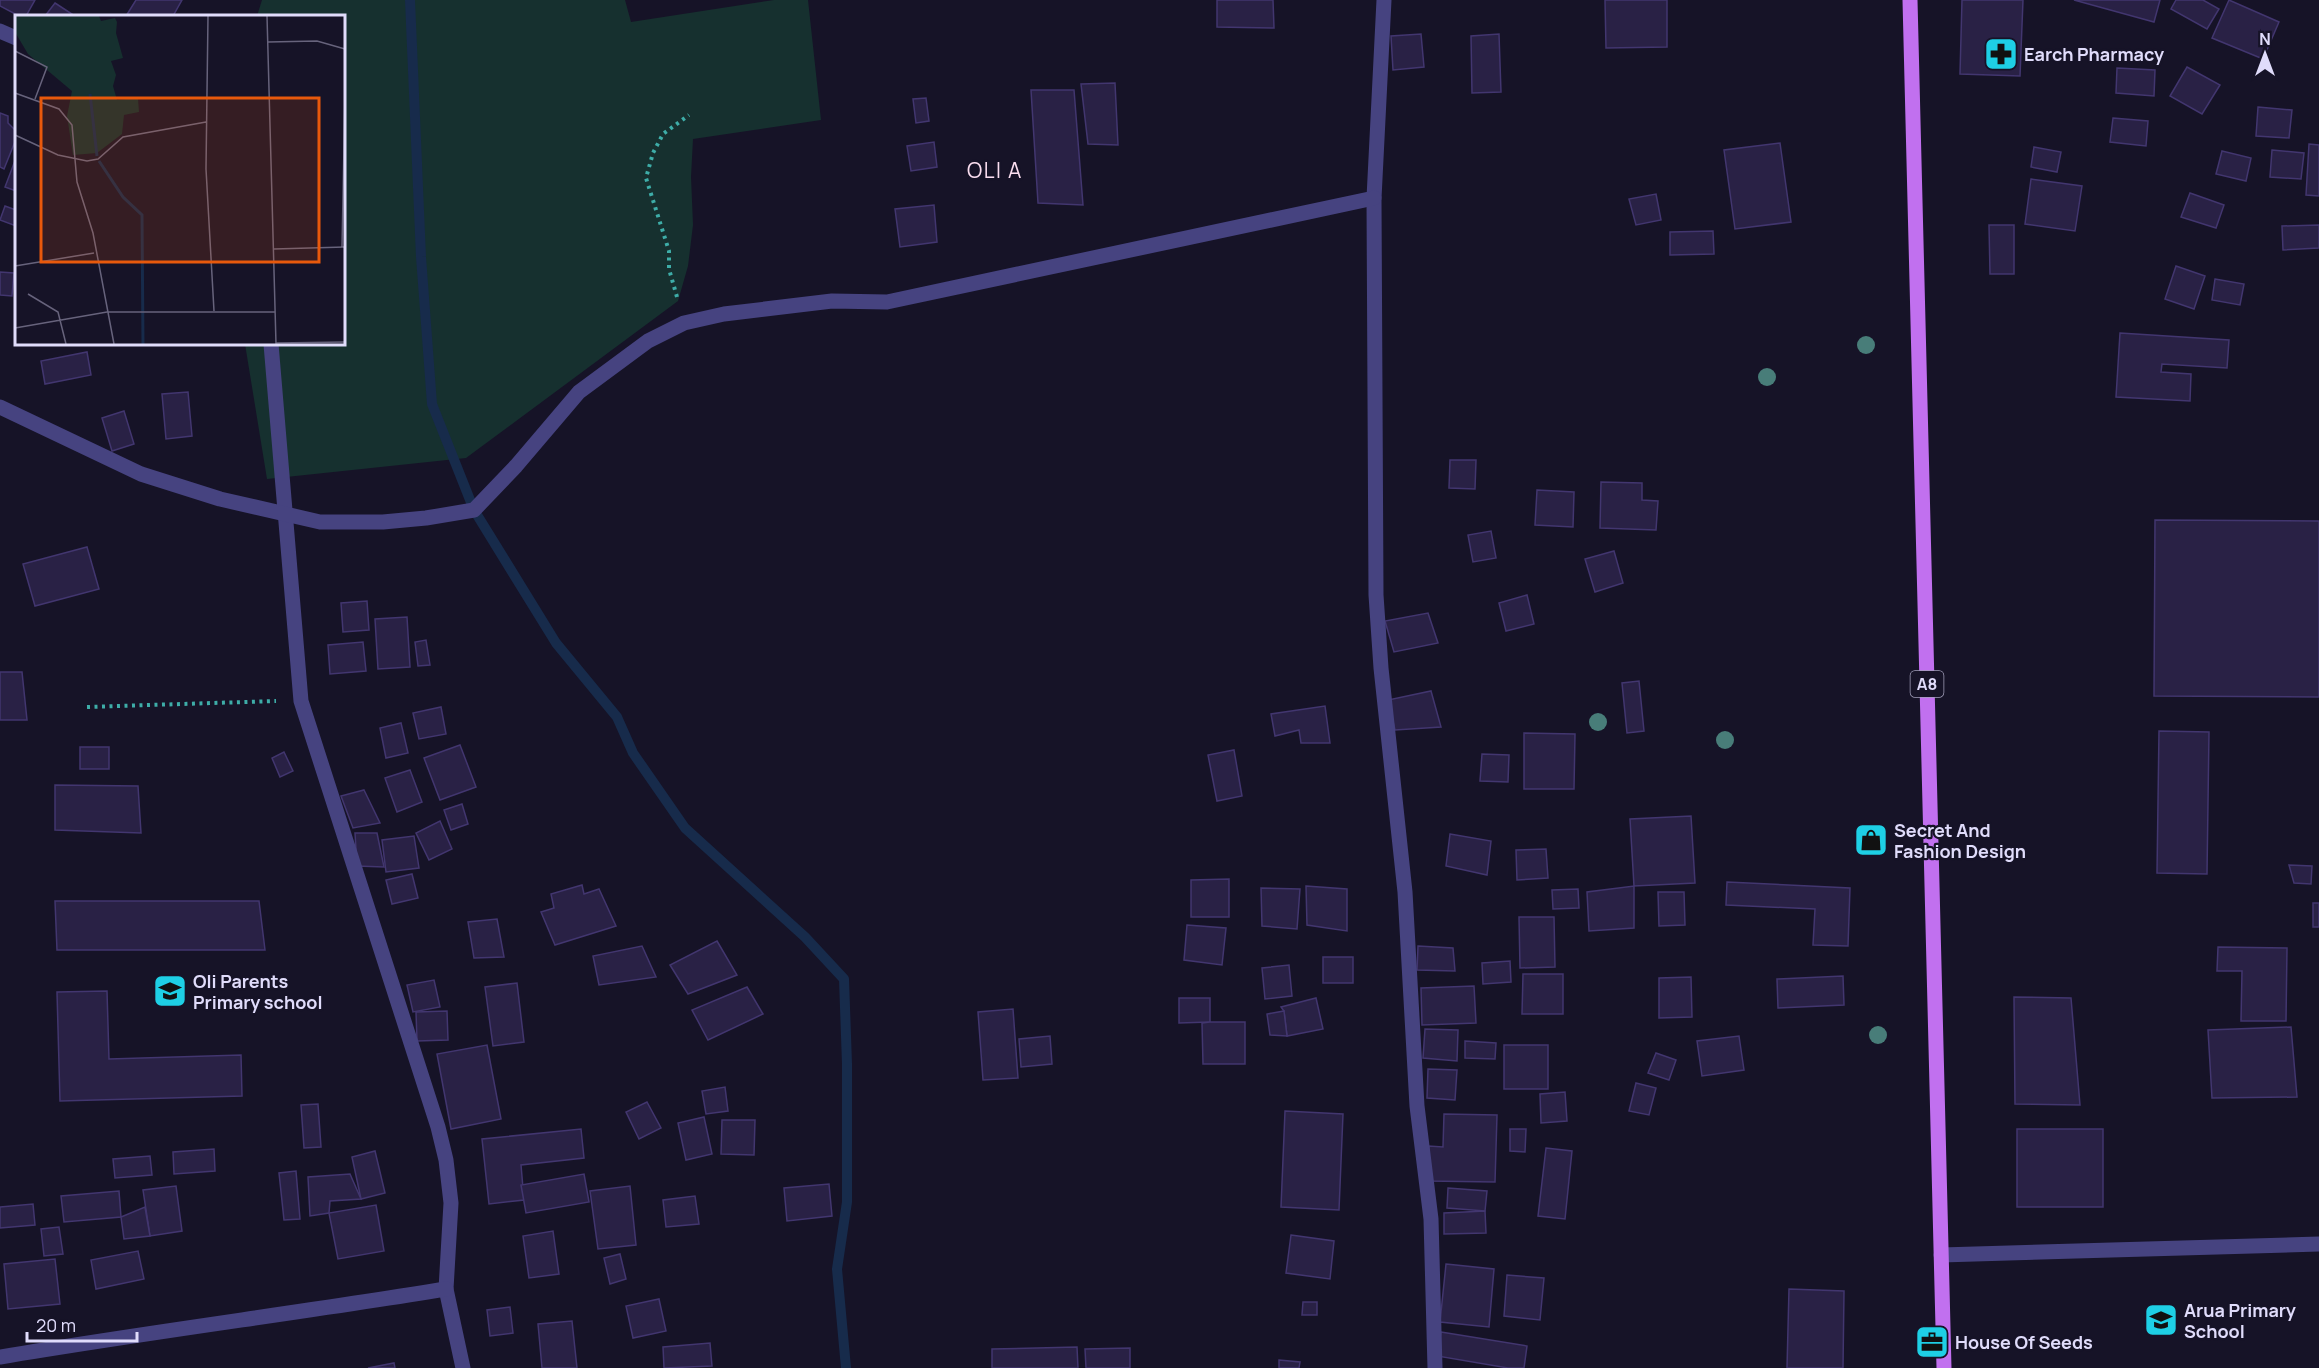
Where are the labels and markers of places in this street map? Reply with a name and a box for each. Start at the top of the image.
pharmacy icon: Earch Pharmacy [1983,36,2019,72]
place label: Earch Pharmacy [2024,42,2164,66]
place label: Secret And Fashion Design [1894,818,2026,863]
shop icon: Secret And Fashion Design [1853,822,1889,858]
place label: Oli Parents Primary school [193,969,323,1014]
school or university icon: Oli Parents Primary school [152,973,188,1009]
place label: Arua Primary School [2184,1298,2296,1343]
school or university icon: Arua Primary School [2143,1302,2179,1338]
office icon: House Of Seeds [1914,1324,1950,1360]
place label: House Of Seeds [1955,1330,2093,1354]

